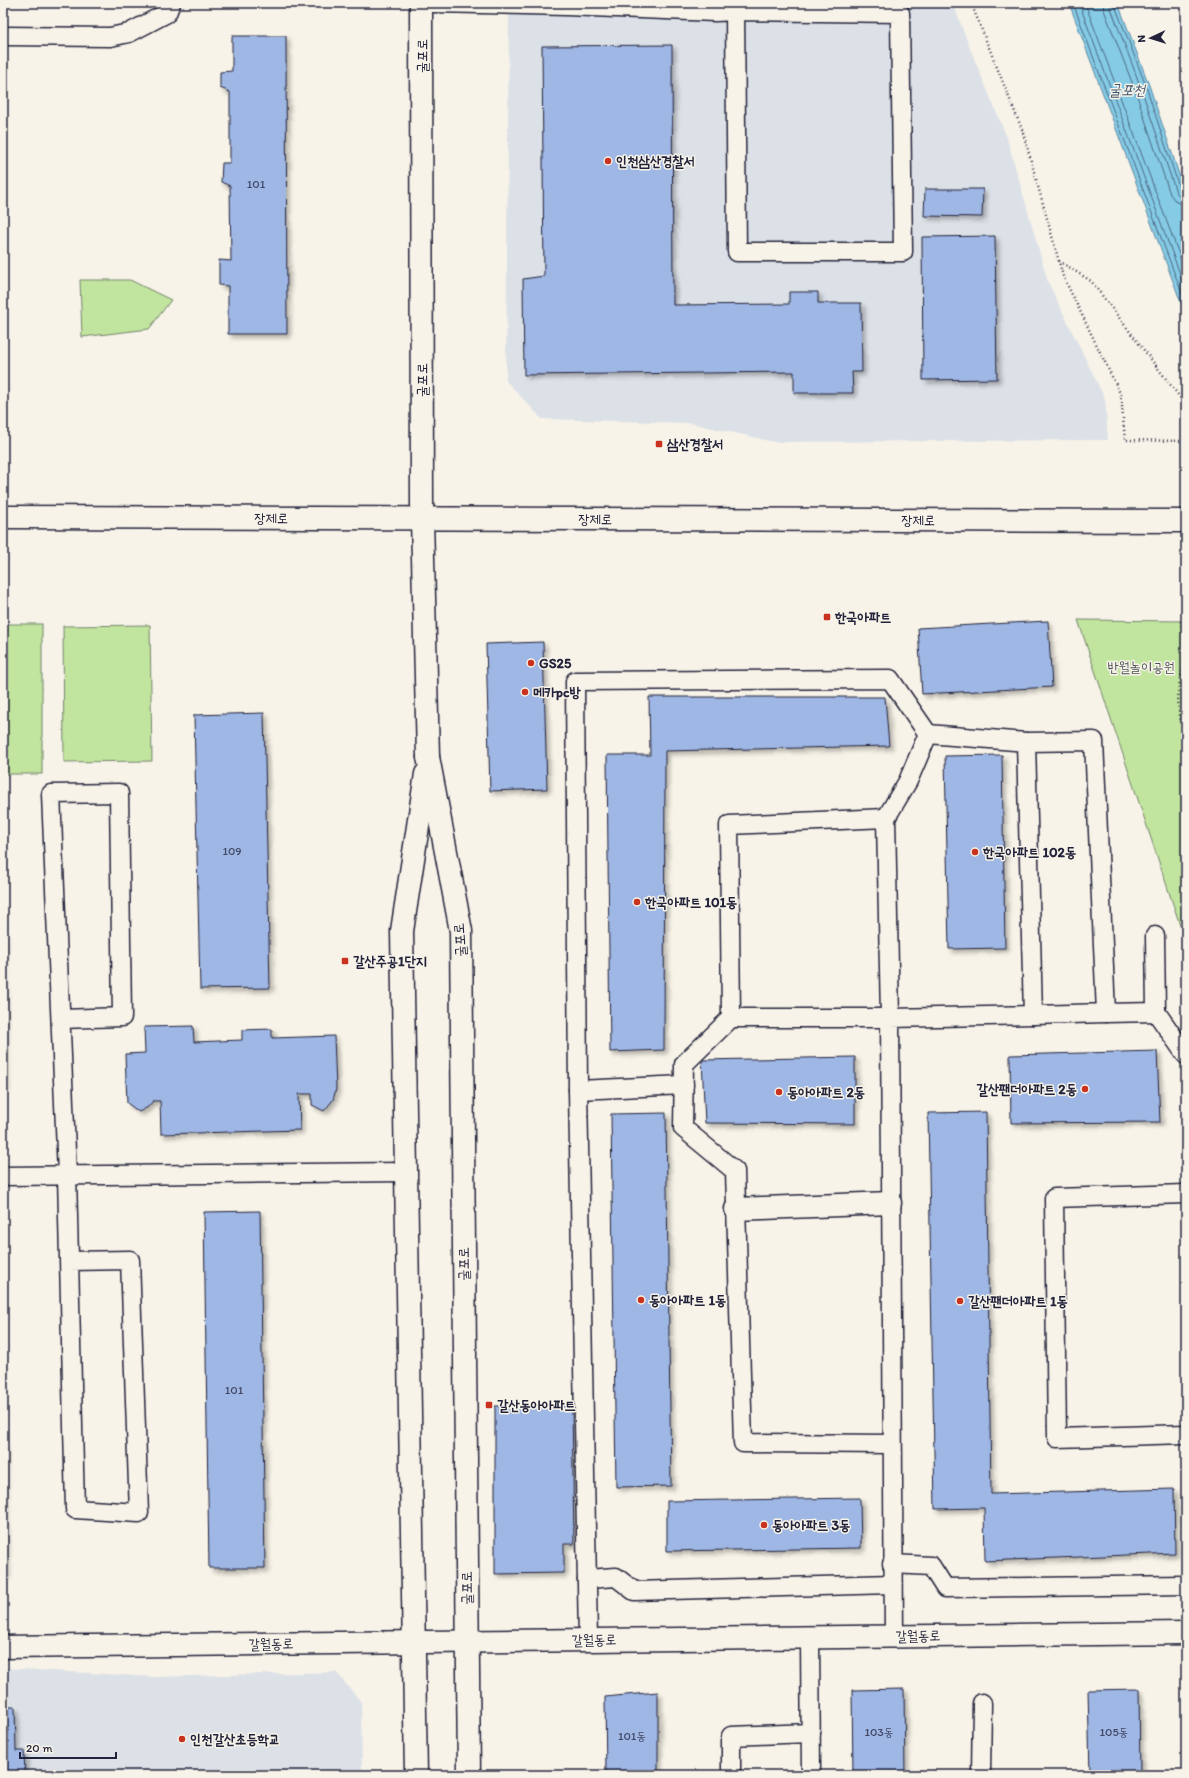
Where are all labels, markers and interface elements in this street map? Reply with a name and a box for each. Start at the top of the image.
north arrow [1131,18,1171,58]
text: N [1135,34,1148,43]
street label: 굴포로 [414,39,431,73]
water label: 굴포천 [1109,81,1147,99]
place label: 인천삼산경찰서 [616,153,695,170]
marker: 인천삼산경찰서 [603,156,613,166]
house number: 101 [247,177,266,191]
street label: 굴포로 [414,363,431,397]
place label: 삼산경찰서 [666,436,723,453]
marker: 삼산경찰서 [654,439,664,449]
street label: 장제로 [254,510,288,527]
street label: 장제로 [578,511,612,528]
street label: 장제로 [901,512,935,529]
place label: 한국아파트 [834,609,891,626]
marker: 한국아파트 [822,612,832,622]
place label: GS25 [539,655,572,672]
marker: GS25 [526,658,536,668]
park label: 반월놀이공원 [1107,659,1175,676]
place label: 메카pc방 [533,684,581,701]
marker: 메카pc방 [520,687,530,697]
house number: 109 [222,844,242,858]
place label: 한국아파트 102동 [982,844,1076,861]
marker: 한국아파트 102동 [970,847,980,857]
place label: 한국아파트 101동 [644,894,737,911]
marker: 한국아파트 101동 [632,897,642,907]
street label: 굴포로 [450,923,470,957]
place label: 갈산주공1단지 [353,953,427,970]
marker: 갈산주공1단지 [340,956,350,966]
place label: 갈산팬더아파트 2동 [976,1081,1077,1098]
place label: 동아아파트 2동 [787,1084,865,1101]
marker: 갈산팬더아파트 2동 [1080,1084,1090,1094]
marker: 동아아파트 2동 [774,1087,784,1097]
street label: 굴포로 [455,1247,473,1281]
place label: 동아아파트 1동 [649,1292,726,1309]
place label: 갈산팬더아파트 1동 [968,1293,1068,1310]
marker: 동아아파트 1동 [636,1295,646,1305]
marker: 갈산팬더아파트 1동 [955,1296,965,1306]
house number: 101 [225,1383,244,1397]
place label: 갈산동아아파트 [497,1397,576,1414]
marker: 갈산동아아파트 [484,1400,494,1410]
place label: 동아아파트 3동 [772,1517,850,1534]
marker: 동아아파트 3동 [759,1520,769,1530]
street label: 굴포로 [458,1571,476,1605]
street label: 갈월동로 [895,1627,941,1645]
street label: 갈월동로 [571,1631,617,1649]
street label: 갈월동로 [248,1635,294,1653]
house number: 103동 [864,1725,894,1739]
house number: 105동 [1100,1725,1128,1739]
house number: 101동 [618,1729,646,1743]
place label: 인천갈산초등학교 [190,1731,280,1748]
scale bar [20,1734,116,1760]
marker: 인천갈산초등학교 [177,1734,187,1744]
text: 20 m [26,1741,53,1755]

